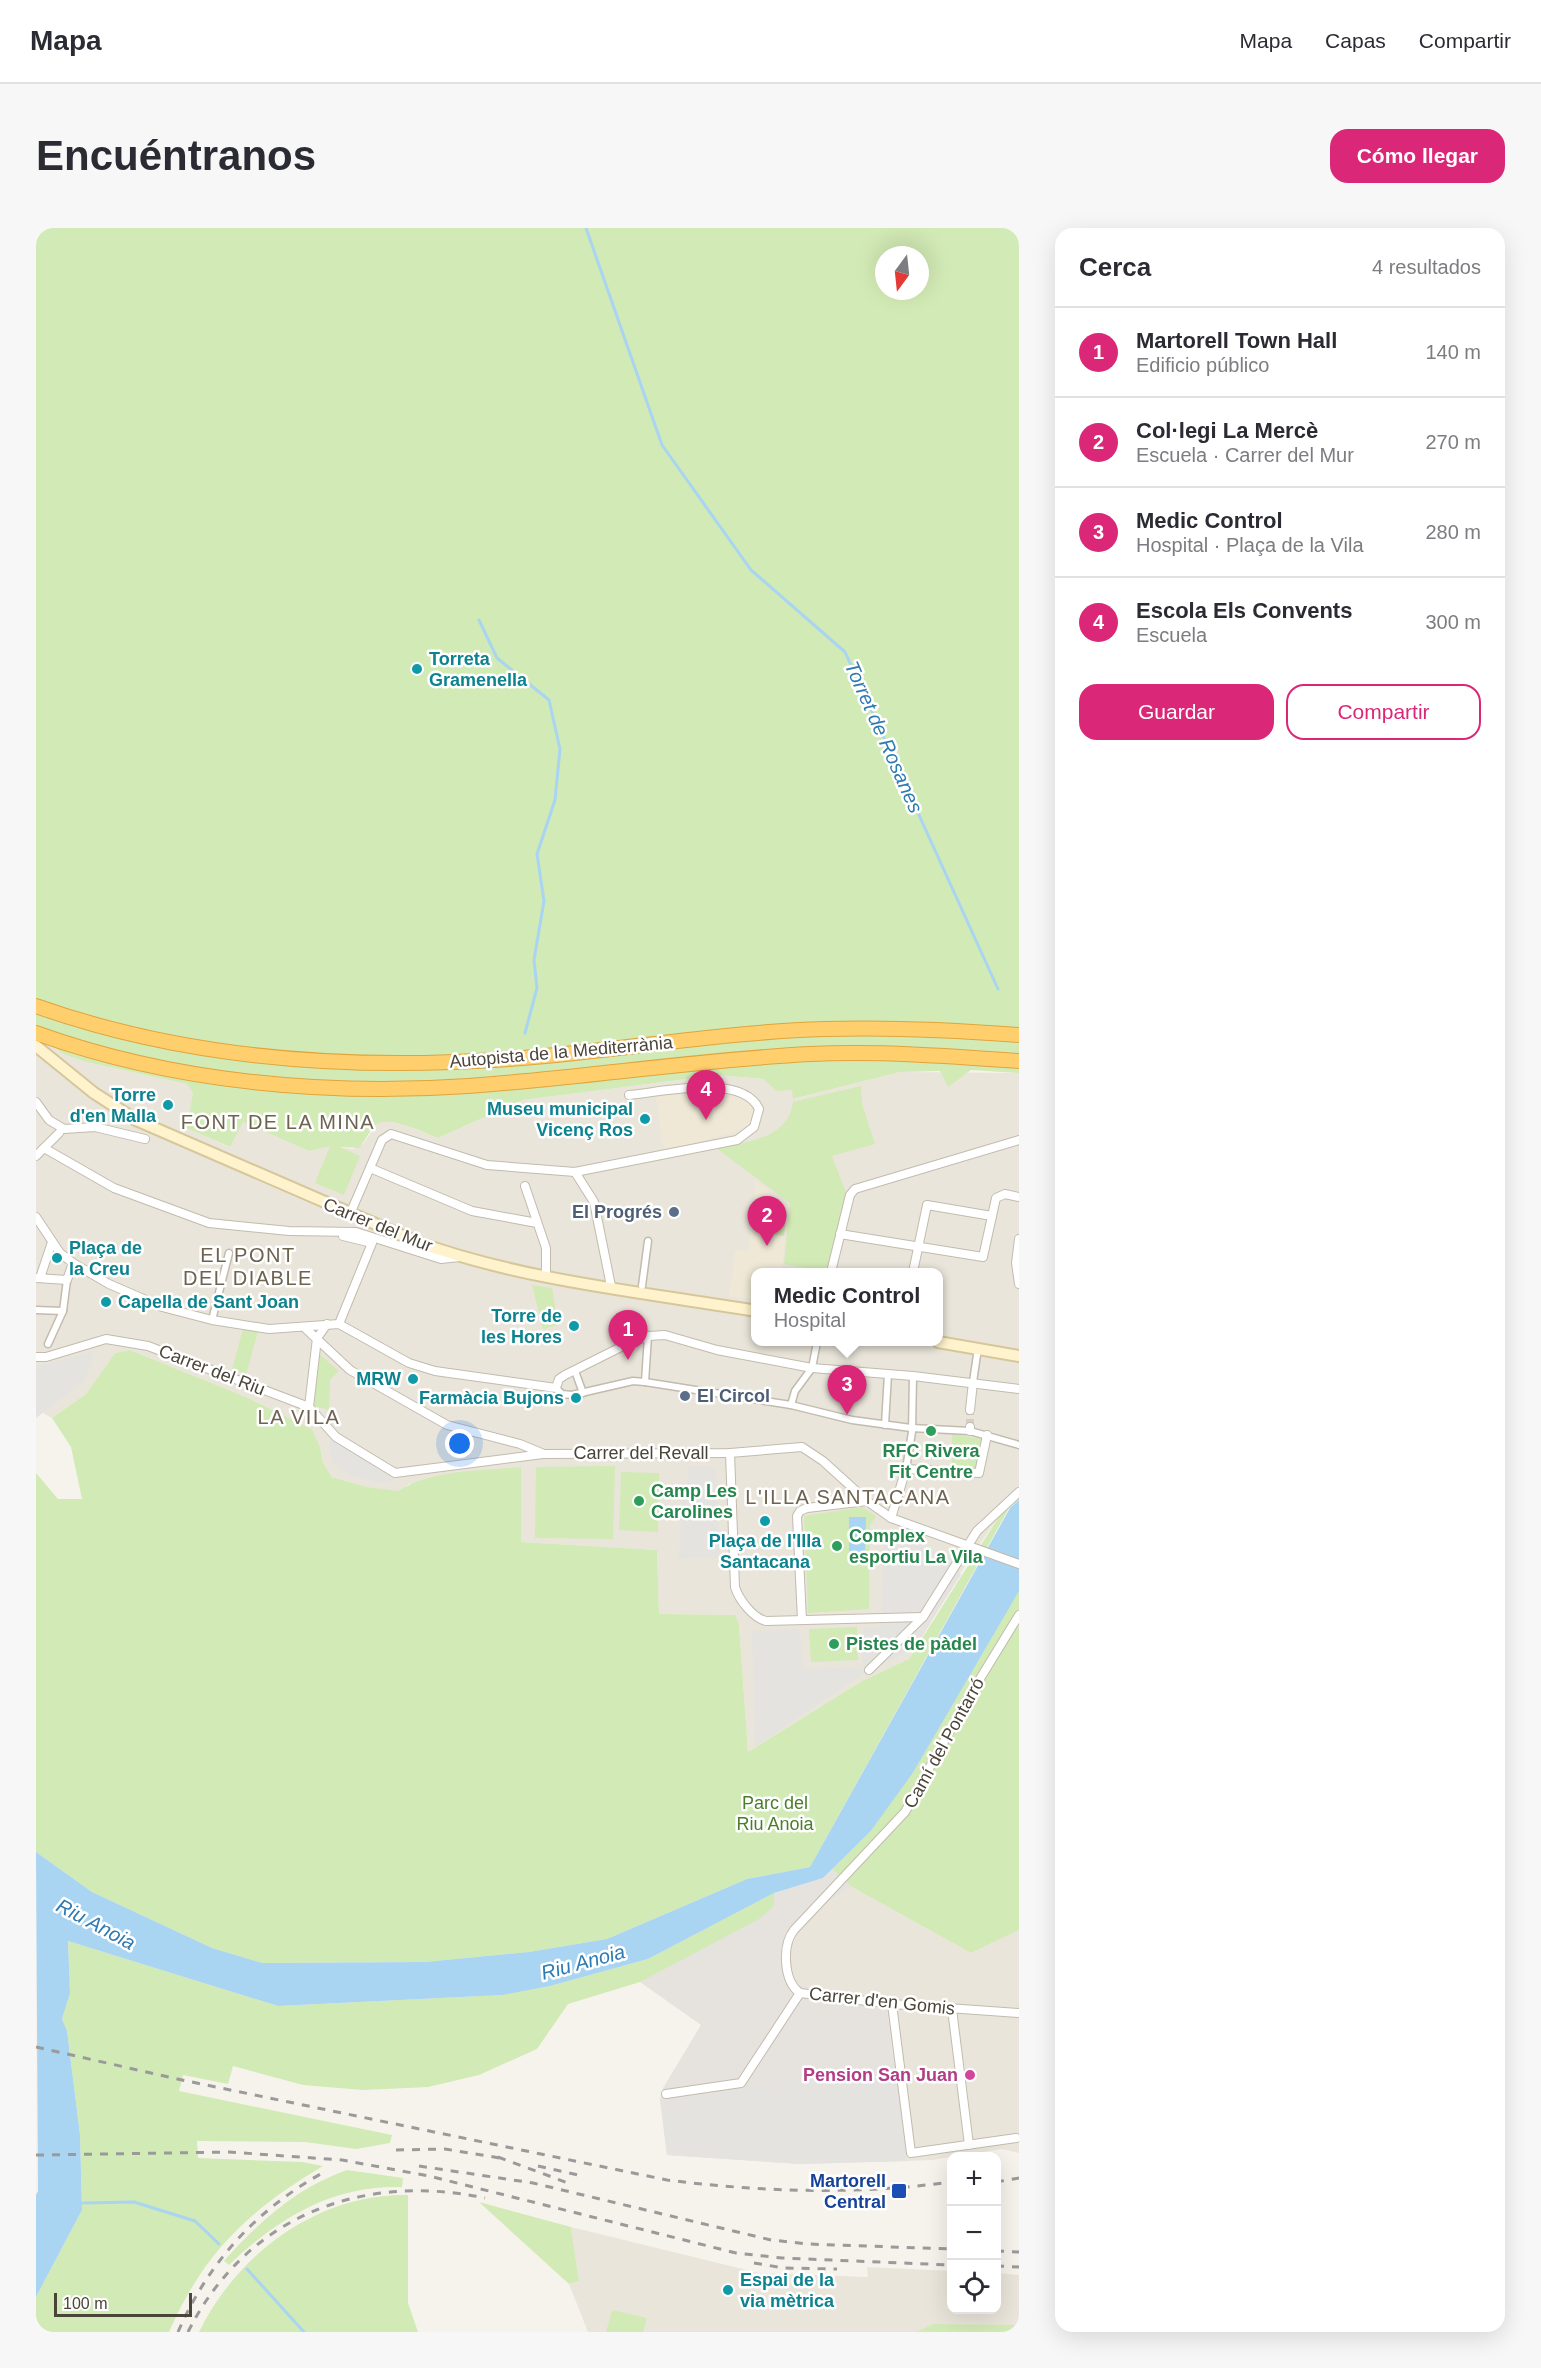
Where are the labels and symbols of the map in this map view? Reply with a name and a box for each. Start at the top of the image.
north arrow [875,246,929,300]
place label: Torreta Gramenella [429,649,528,690]
water label: Torret de Rosanes [841,658,927,816]
marker: Torreta Gramenella [410,662,424,676]
street label: Autopista de la Mediterrània [448,1032,674,1072]
pin: 4 [686,1070,726,1120]
place label: Torre d'en Malla [70,1085,157,1126]
marker: Torre d'en Malla [161,1098,175,1112]
place label: Museu municipal Vicenç Ros [487,1099,633,1140]
district label: FONT DE LA MINA [181,1111,375,1133]
marker: Museu municipal Vicenç Ros [638,1112,652,1126]
street label: Carrer del Mur [320,1194,436,1256]
pin: 2 [748,1196,786,1246]
place label: El Progrés [572,1202,662,1222]
marker: El Progrés [667,1205,681,1219]
place label: Plaça de la Creu [69,1238,142,1279]
district label: EL PONT DEL DIABLE [183,1244,313,1289]
marker: Plaça de la Creu [50,1251,64,1265]
place label: Capella de Sant Joan [118,1292,299,1312]
marker: Capella de Sant Joan [99,1295,113,1309]
place label: Torre de les Hores [481,1306,562,1347]
pin: 1 [608,1310,648,1360]
marker: Torre de les Hores [567,1319,581,1333]
street label: Carrer del Riu [156,1341,268,1399]
pin: 3 [828,1366,866,1415]
place label: MRW [356,1369,401,1389]
marker: MRW [406,1372,420,1386]
place label: El Circol [697,1386,770,1406]
place label: Farmàcia Bujons [419,1388,564,1408]
marker: El Circol [678,1389,692,1403]
marker: Farmàcia Bujons [569,1391,583,1405]
district label: LA VILA [258,1406,340,1428]
marker: RFC Rivera Fit Centre [924,1424,938,1438]
your location [445,1429,474,1458]
place label: RFC Rivera Fit Centre [882,1441,981,1482]
street label: Carrer del Revall [573,1443,709,1463]
place label: Camp Les Carolines [651,1481,737,1522]
district label: L'ILLA SANTACANA [745,1486,951,1508]
marker: Camp Les Carolines [632,1494,646,1508]
marker: Plaça de l'Illa Santacana [758,1514,772,1528]
place label: Complex esportiu La Vila [849,1526,984,1567]
place label: Plaça de l'Illa Santacana [709,1531,822,1572]
marker: Complex esportiu La Vila [830,1539,844,1553]
place label: Pistes de pàdel [846,1634,977,1654]
marker: Pistes de pàdel [827,1637,841,1651]
street label: Camí del Pontarró [900,1674,988,1812]
park label: Parc del Riu Anoia [736,1793,815,1834]
water label: Riu Anoia [53,1894,139,1954]
water label: Riu Anoia [539,1940,627,1984]
street label: Carrer d'en Gomis [808,1983,956,2019]
place label: Pension San Juan [803,2065,958,2085]
marker: Pension San Juan [963,2068,977,2082]
place label: Martorell Central [810,2171,886,2212]
marker: Martorell Central [890,2182,908,2200]
place label: Espai de la via mètrica [740,2270,835,2311]
marker: Espai de la via mètrica [721,2283,735,2297]
scale bar [54,2290,192,2318]

